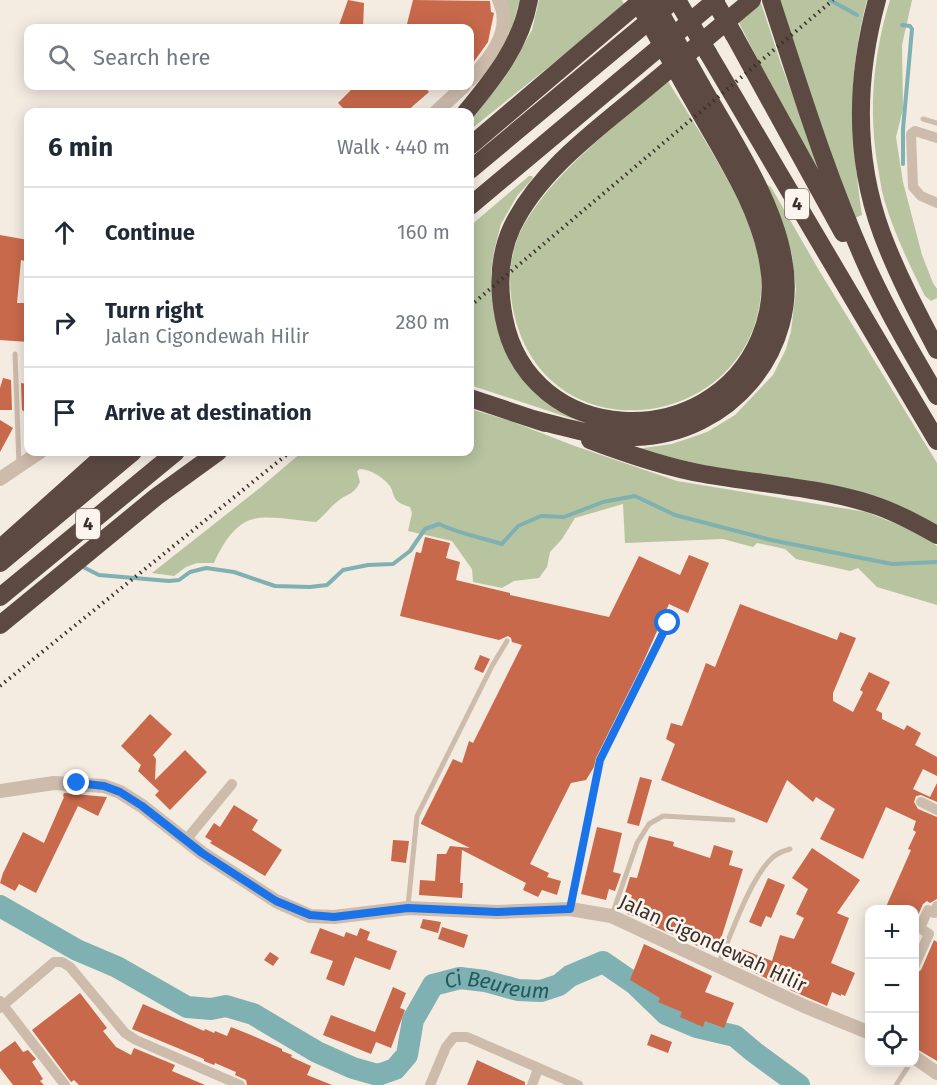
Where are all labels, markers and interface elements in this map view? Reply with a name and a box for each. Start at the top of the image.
search box [24,24,474,90]
icon: search [45,41,78,74]
text: Search here [93,44,211,71]
text: 6 min [48,132,113,163]
text: Walk · 440 m [337,135,450,159]
road number: 4 [785,189,809,219]
icon: ahead [48,216,81,249]
text: Continue [105,219,195,246]
text: 160 m [397,220,450,244]
text: Turn right [105,297,204,324]
icon: right [48,306,81,339]
text: 280 m [395,310,450,334]
text: Jalan Cigondewah Hilir [105,324,309,348]
icon: arrive [48,396,81,429]
text: Arrive at destination [105,399,312,426]
road number: 4 [76,509,100,539]
route start [654,609,680,635]
route end [63,769,89,795]
street label: Jalan Cigondewah Hilir [615,889,811,997]
map controls [865,905,919,1067]
button: + [865,905,919,959]
button: − [865,959,919,1013]
water label: Ci Beureum [442,965,550,1004]
button: locate [865,1013,919,1067]

